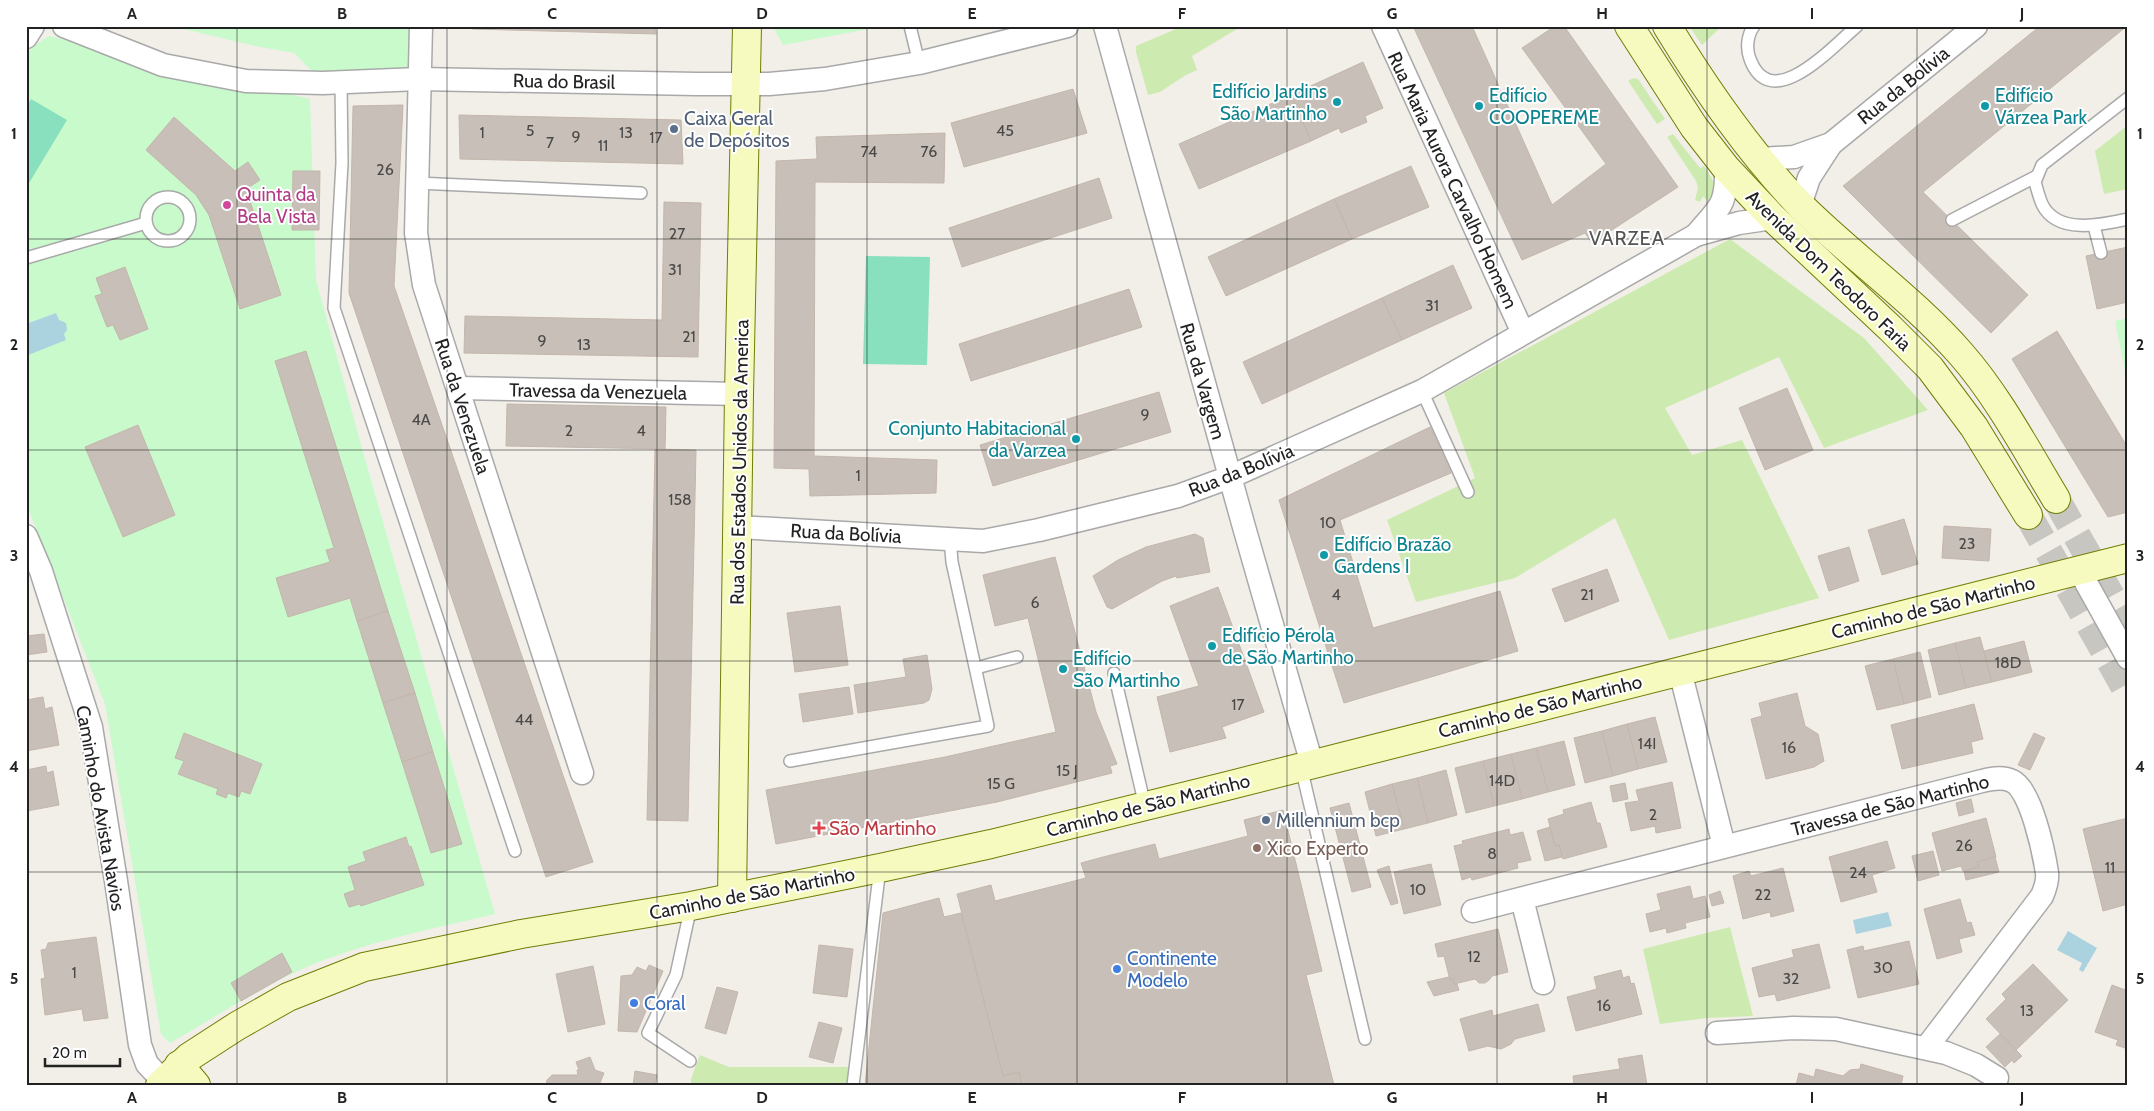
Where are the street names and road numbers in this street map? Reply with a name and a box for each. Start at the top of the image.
street label: Rua da Bolívia [1853,41,1954,129]
street label: Rua Maria Aurora Carvalho Homem [1383,48,1522,312]
street label: Rua do Brasil [513,69,616,94]
street label: Avenida Dom Teodoro Faria [1741,185,1916,355]
street label: Rua dos Estados Unidos da America [726,319,753,605]
street label: Rua da Vargem [1175,320,1230,442]
street label: Rua da Venezuela [430,335,495,477]
street label: Travessa da Venezuela [509,378,687,405]
street label: Rua da Bolívia [1185,439,1297,502]
street label: Rua da Bolívia [790,519,902,548]
street label: Caminho de São Martinho [1829,571,2037,644]
street label: Caminho de São Martinho [1436,670,1644,743]
street label: Caminho do Avista Navios [71,704,130,913]
street label: Caminho de São Martinho [1044,769,1252,842]
street label: Travessa de São Martinho [1789,770,1991,841]
street label: Caminho de São Martinho [647,862,857,925]

